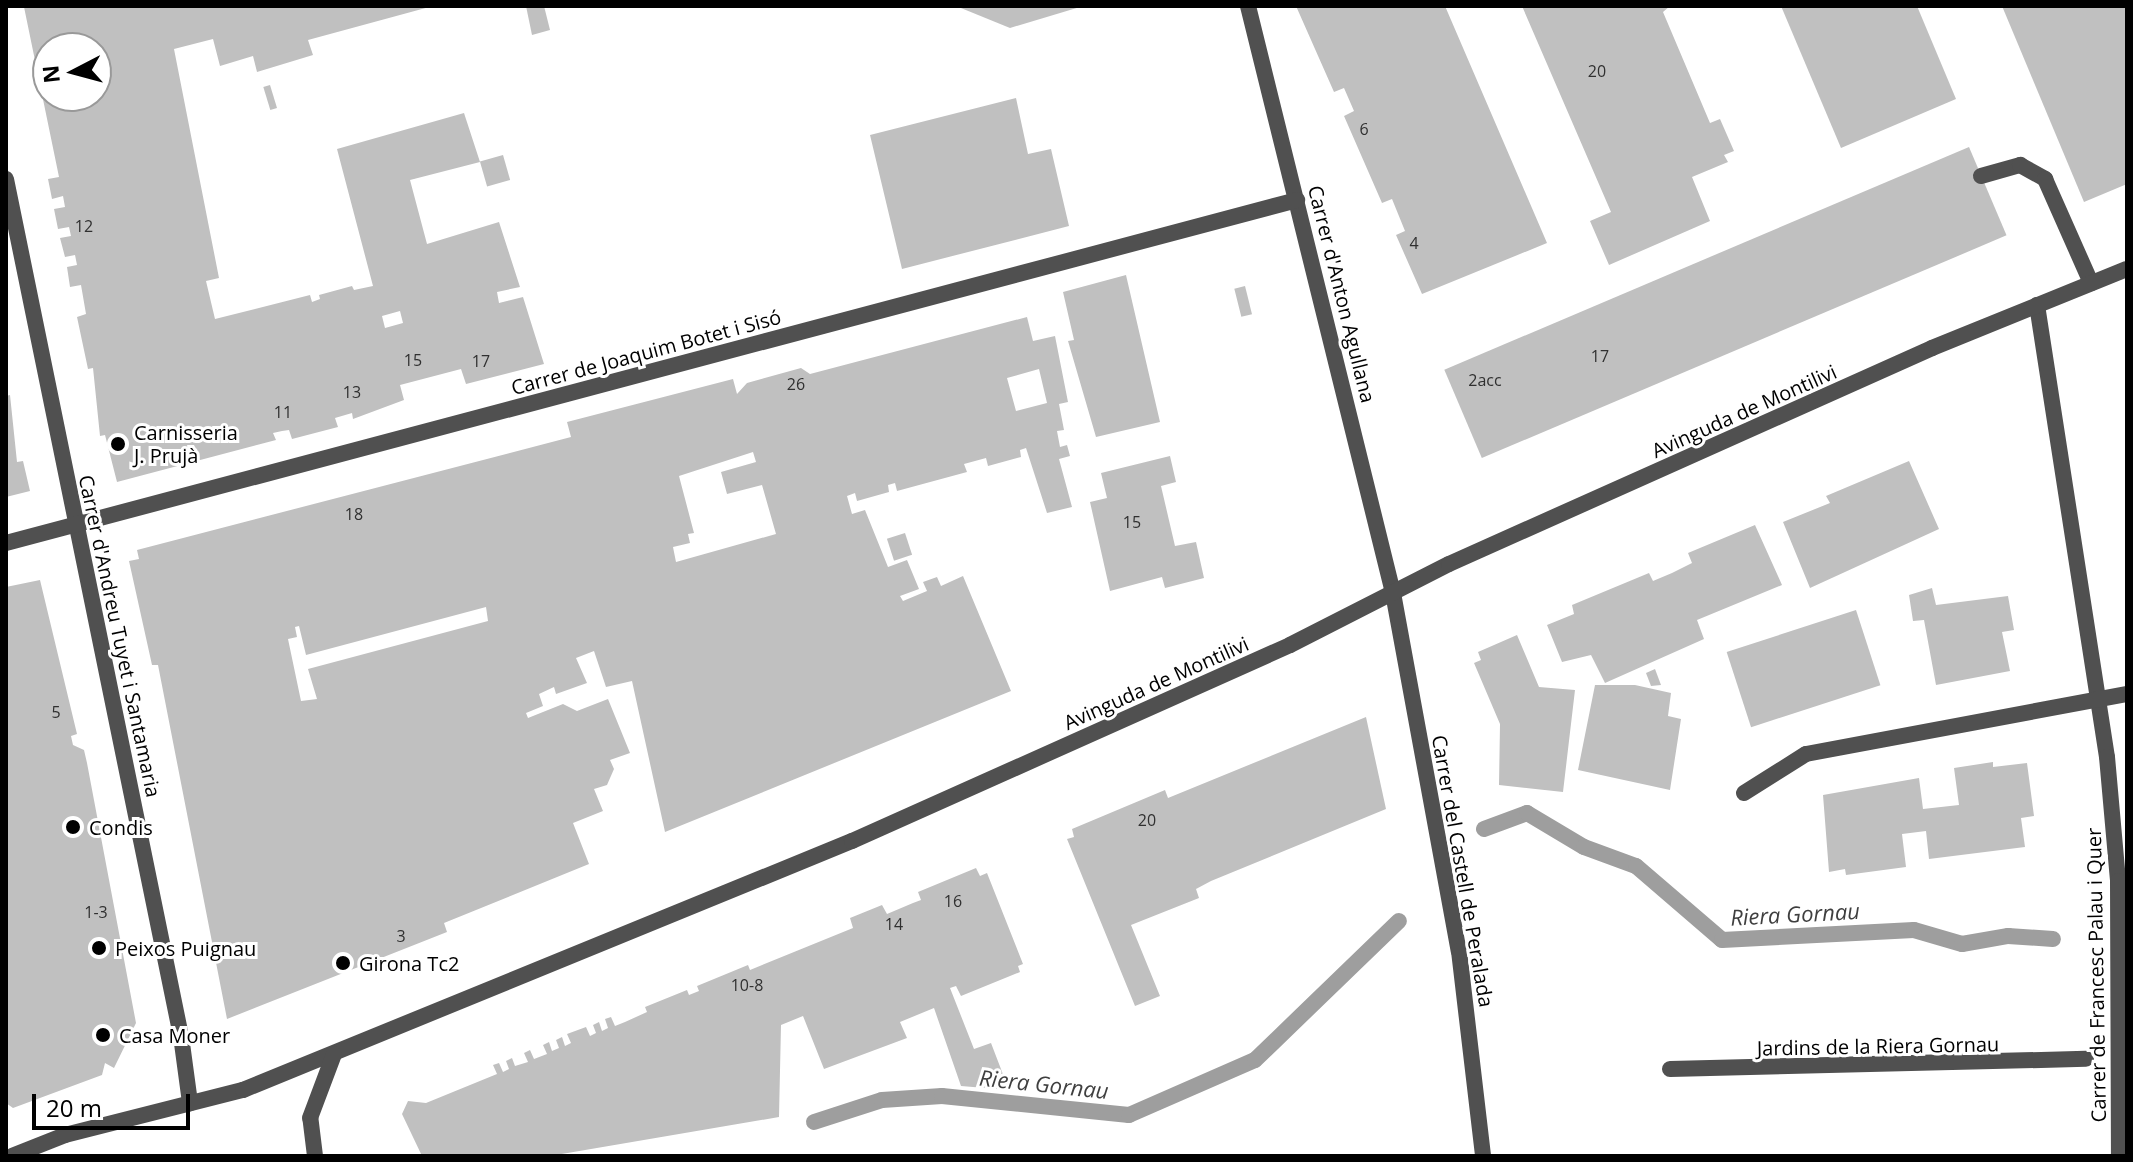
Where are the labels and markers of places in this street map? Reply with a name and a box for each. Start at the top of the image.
place label: Carnisseria J. Prujà [134,420,238,467]
marker: Carnisseria J. Prujà [109,435,127,453]
place label: Condis [89,815,153,839]
marker: Condis [64,818,82,836]
place label: Peixos Puignau [115,936,256,960]
marker: Peixos Puignau [90,939,108,957]
place label: Girona Tc2 [359,951,459,975]
marker: Girona Tc2 [334,954,352,972]
place label: Casa Moner [119,1023,230,1047]
marker: Casa Moner [94,1026,112,1044]

